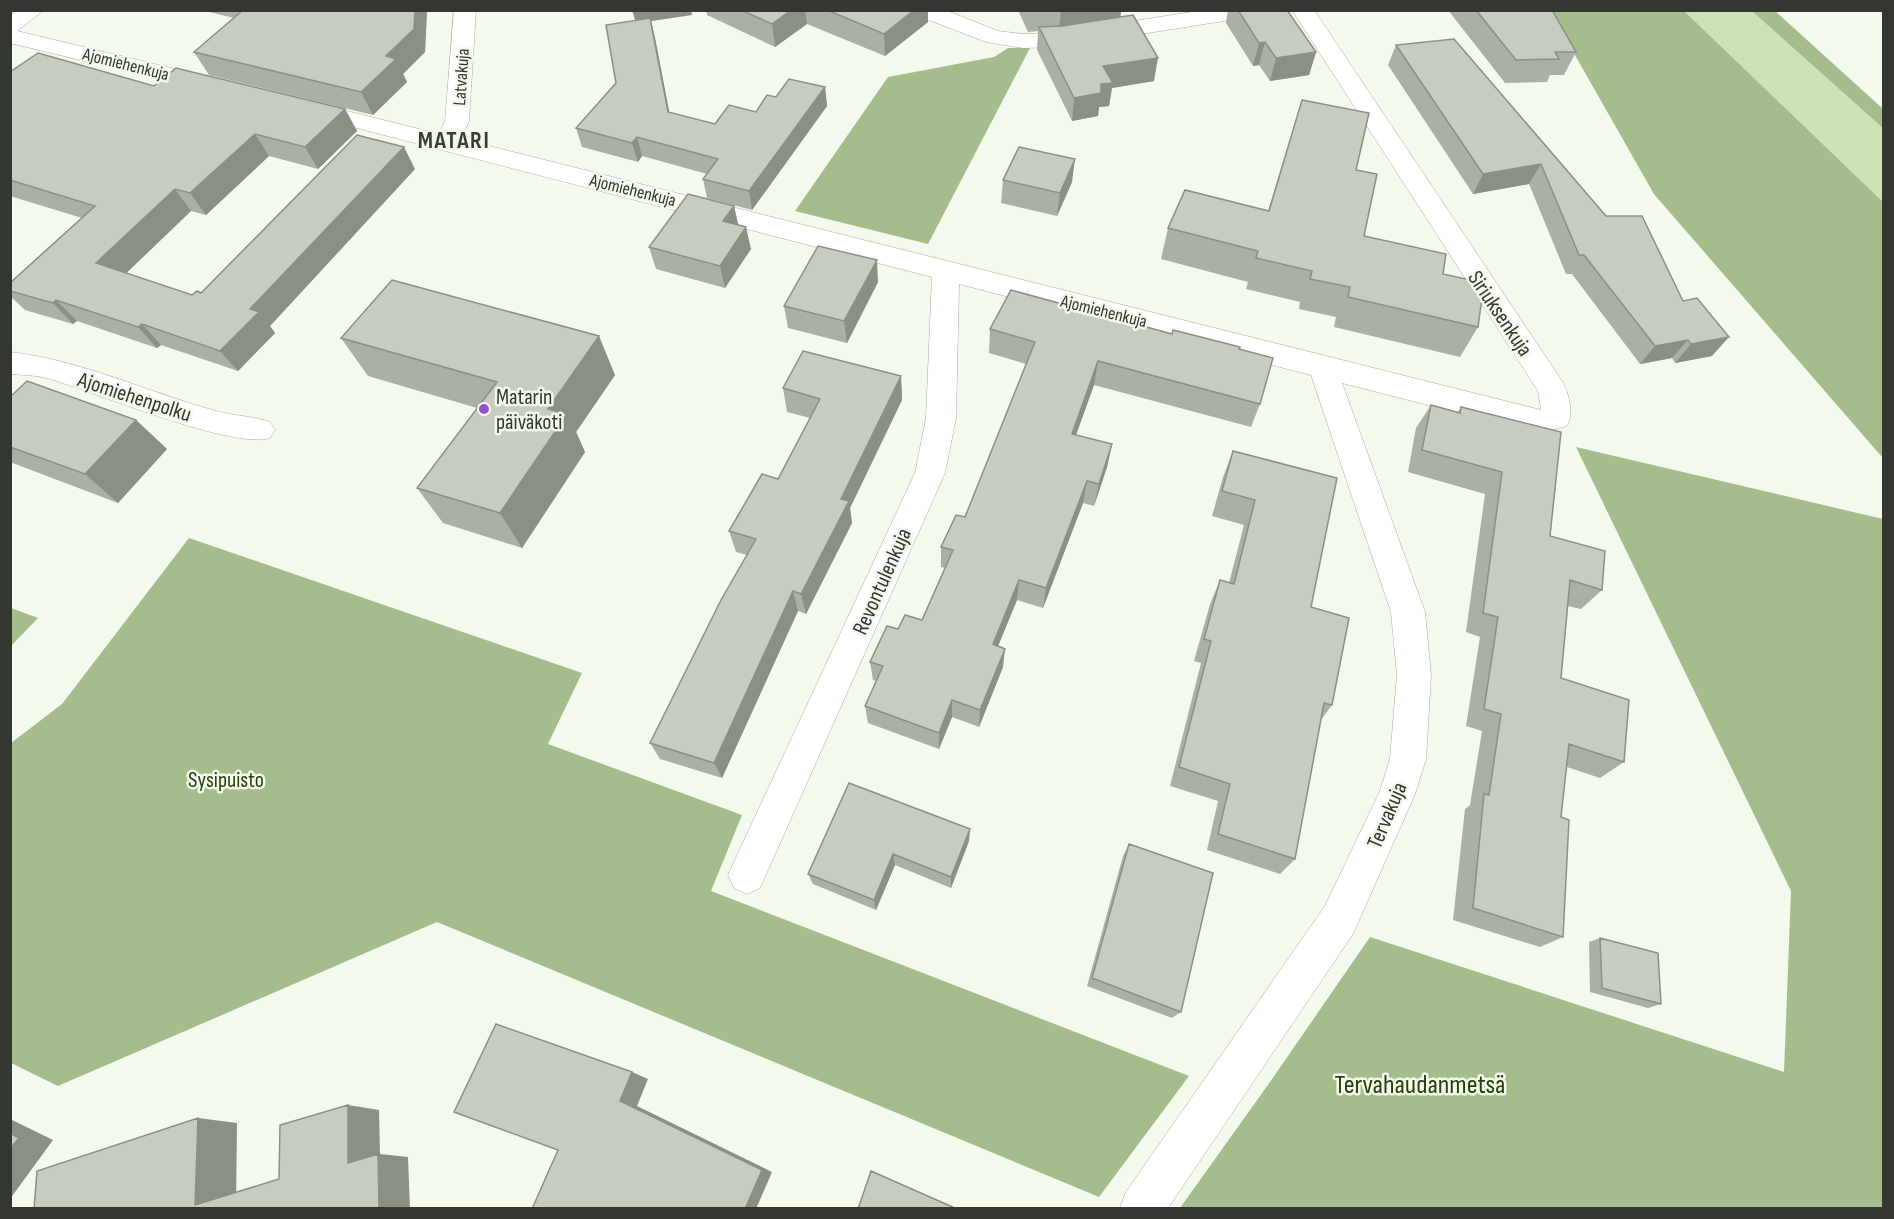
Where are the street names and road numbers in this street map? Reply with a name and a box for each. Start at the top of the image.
street label: Ajomiehenkuja [80,43,171,85]
street label: Latvakuja [449,48,474,106]
street label: Ajomiehenkuja [587,169,678,211]
street label: Siriuksenkuja [1461,266,1538,362]
street label: Ajomiehenkuja [1058,290,1149,332]
street label: Ajomiehenpolku [73,366,195,428]
street label: Revontulenkuja [847,524,918,639]
street label: Tervakuja [1361,778,1413,853]

